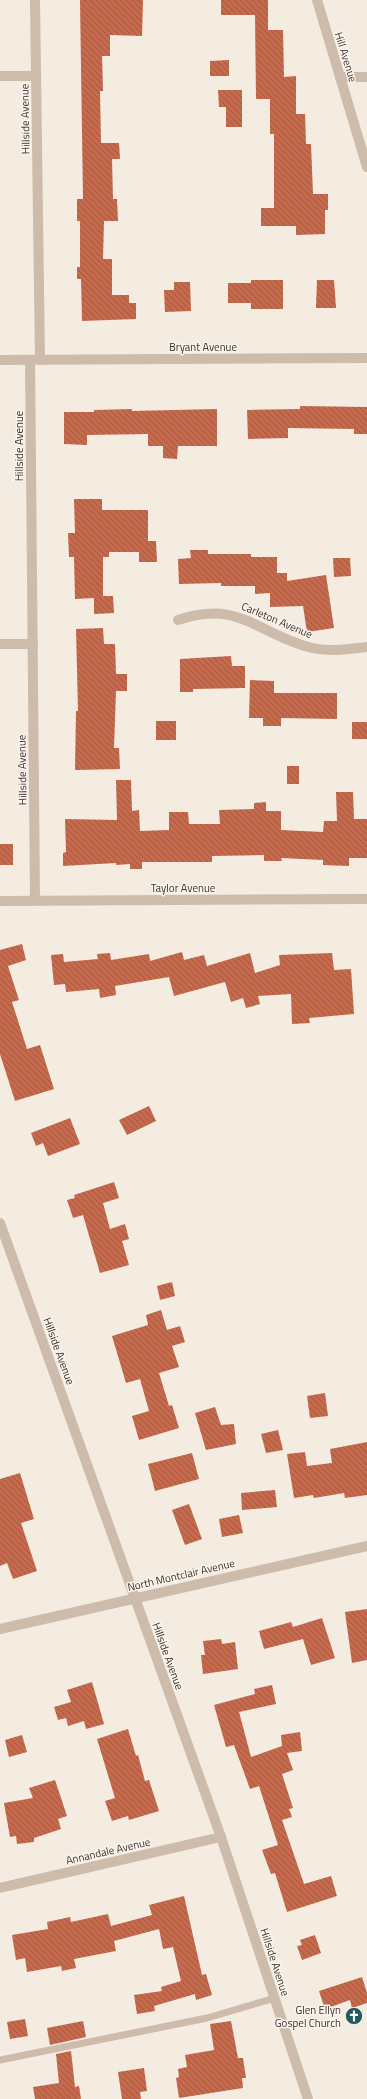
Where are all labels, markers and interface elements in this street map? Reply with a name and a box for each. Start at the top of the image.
street label: Hill Avenue [331,30,361,85]
street label: Hillside Avenue [16,83,34,154]
street label: Bryant Avenue [169,339,237,355]
street label: Hillside Avenue [11,410,27,481]
street label: Carleton Avenue [239,598,315,642]
street label: Hillside Avenue [13,734,31,805]
street label: Taylor Avenue [151,880,216,896]
street label: Hillside Avenue [39,1315,79,1387]
street label: North Montclair Avenue [126,1555,237,1595]
street label: Hillside Avenue [148,1620,188,1692]
street label: Annandale Avenue [64,1833,152,1868]
street label: Hillside Avenue [256,1926,294,1998]
place label: Glen Ellyn Gospel Church [275,2002,341,2031]
church icon: Glen Ellyn Gospel Church [344,2006,364,2026]

